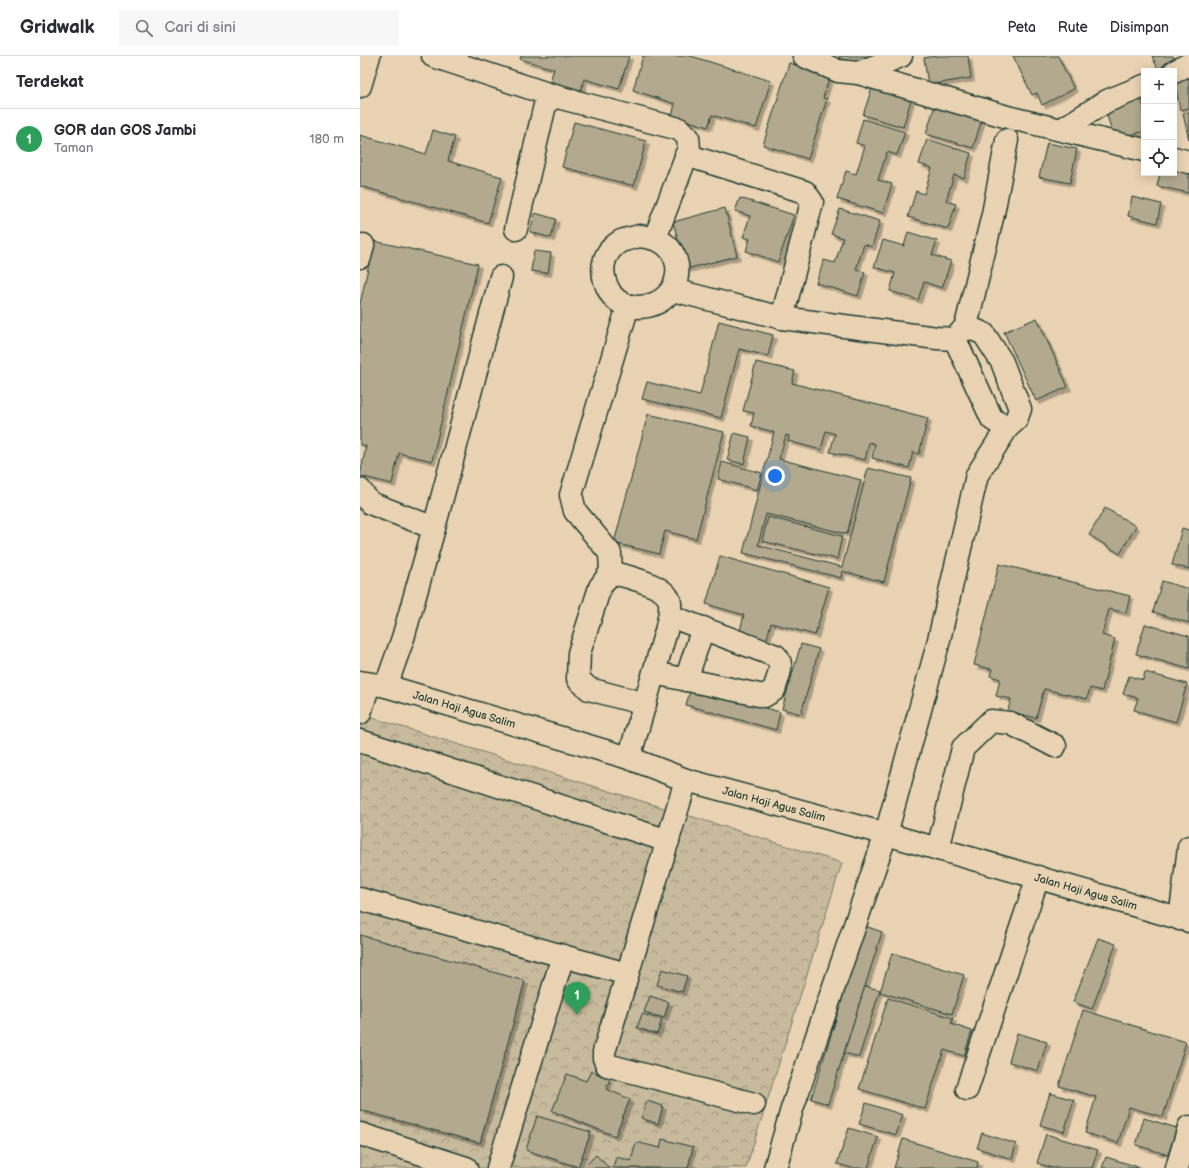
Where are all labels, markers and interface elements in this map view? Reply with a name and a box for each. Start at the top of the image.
search box [119,10,399,46]
text: Gridwalk [20,16,95,39]
icon: search [133,17,155,39]
text: Cari di sini [165,18,236,37]
text: Peta [1007,19,1036,36]
text: Rute [1058,19,1088,36]
text: Disimpan [1110,19,1169,36]
map controls [1141,68,1177,176]
button: + [1141,68,1177,104]
text: Terdekat [16,72,84,92]
button: − [1141,104,1177,140]
text: GOR dan GOS Jambi [54,121,196,140]
text: 1 [26,131,32,147]
text: 180 m [309,131,344,147]
text: Taman [54,140,93,156]
button: locate [1141,140,1177,176]
your location [765,466,785,486]
street label: Jalan Haji Agus Salim [411,688,517,731]
street label: Jalan Haji Agus Salim [721,784,827,824]
street label: Jalan Haji Agus Salim [1033,871,1139,913]
pin: 1 [564,982,590,1015]

